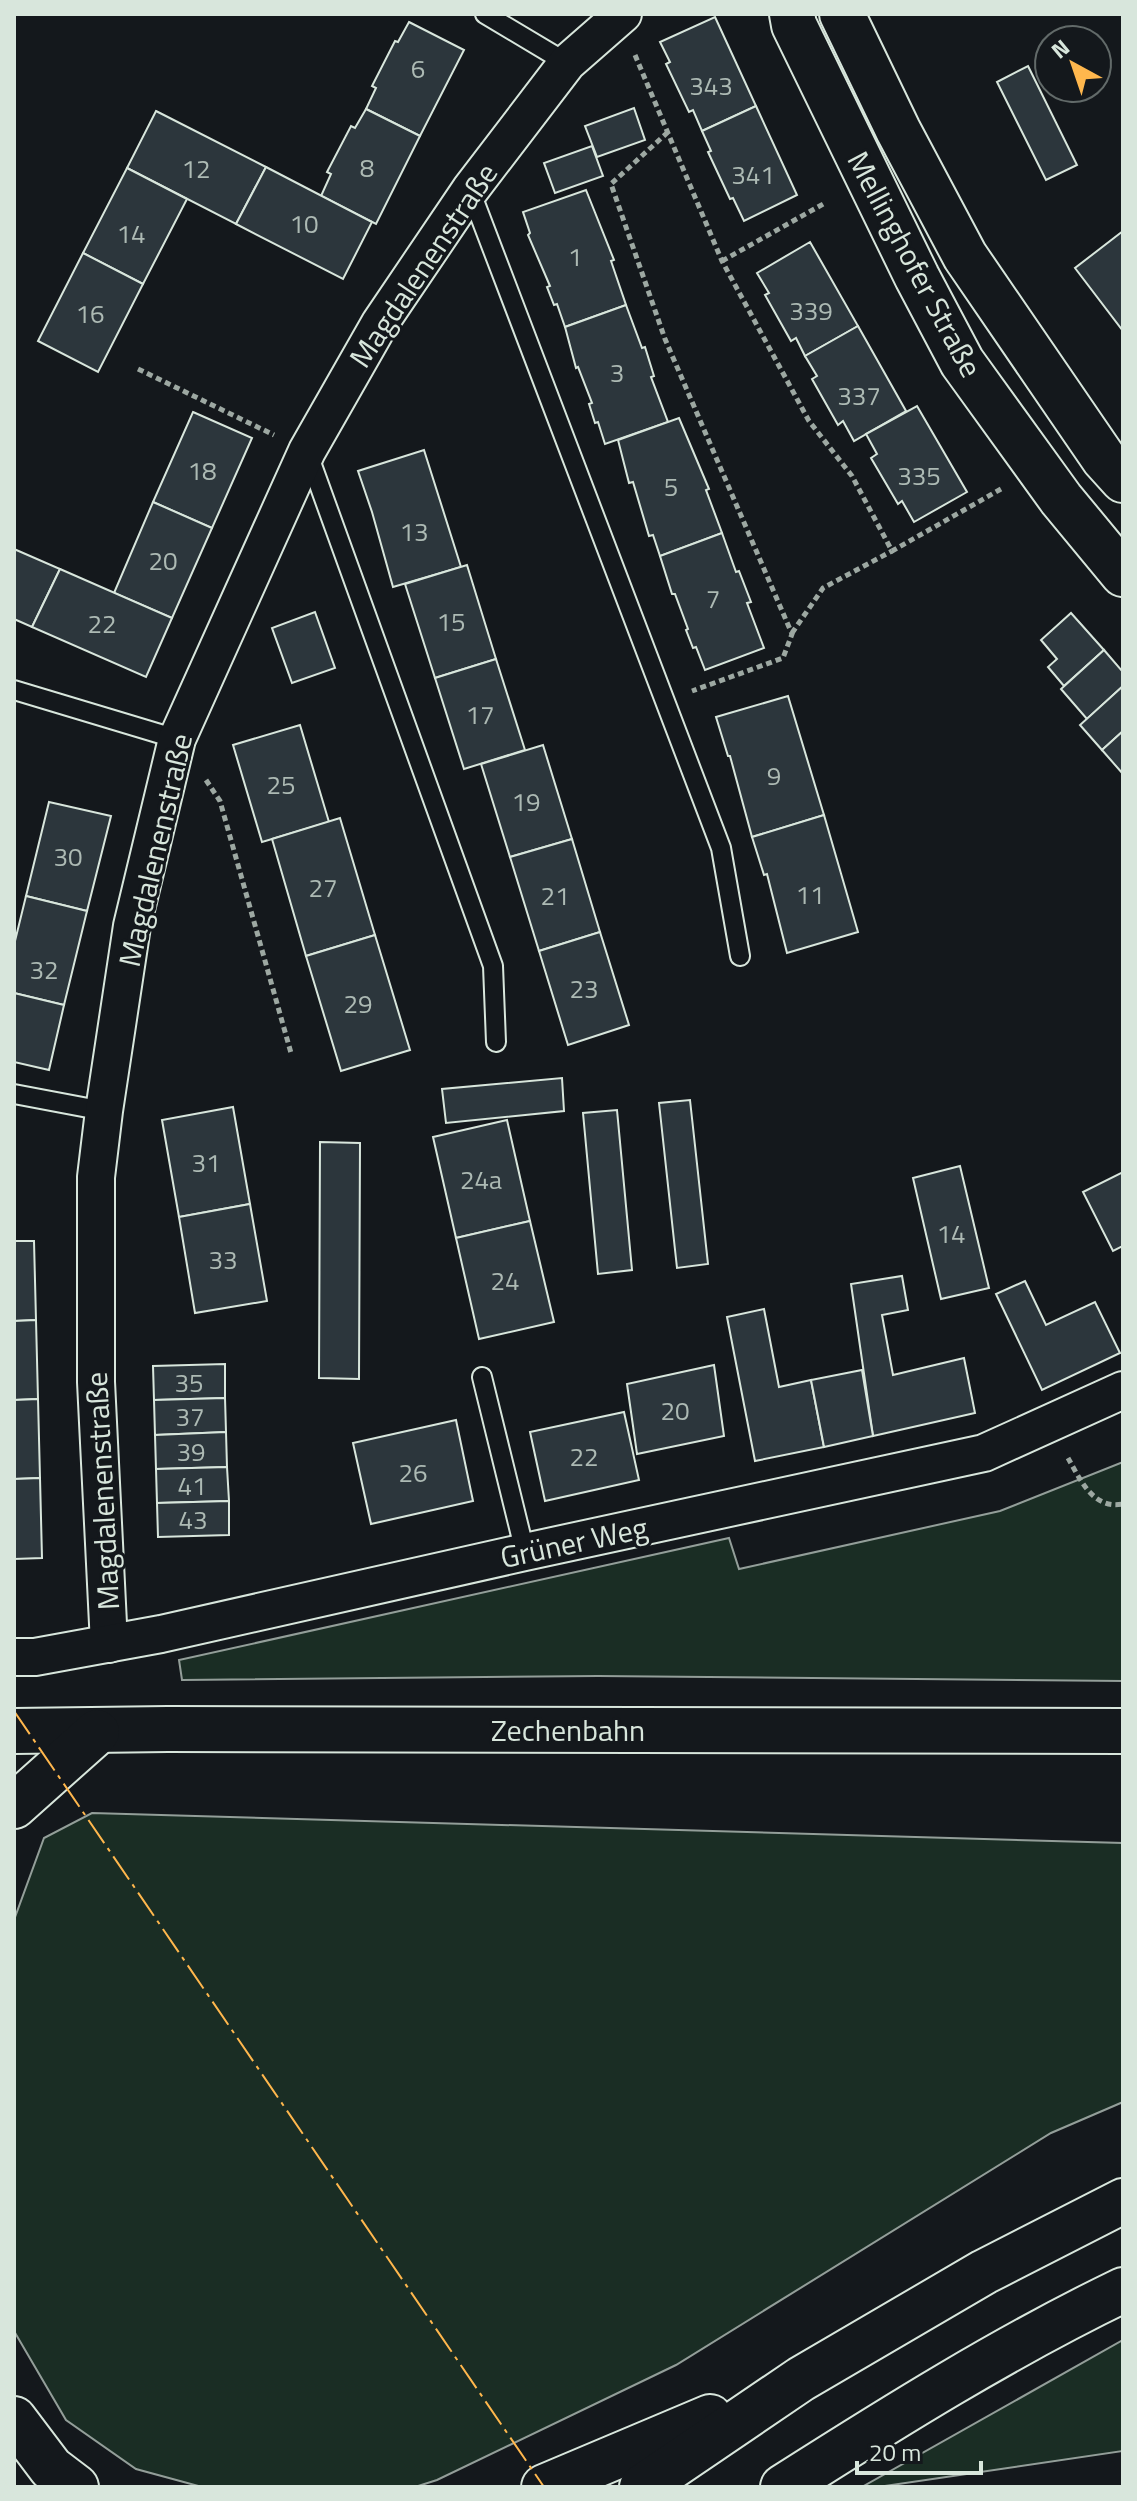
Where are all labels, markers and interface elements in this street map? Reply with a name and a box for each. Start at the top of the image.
north arrow [1033,24,1113,104]
text: N [1043,31,1077,67]
house number: 6 [411,49,425,88]
house number: 343 [689,66,733,105]
street label: Mellinghofer Straße [836,143,994,385]
house number: 8 [360,148,374,187]
house number: 12 [181,149,211,188]
street label: Magdalenenstraße [337,153,509,377]
house number: 341 [731,155,775,194]
house number: 10 [289,204,319,243]
house number: 14 [116,214,146,253]
house number: 1 [568,237,582,276]
house number: 339 [789,291,833,330]
house number: 16 [75,294,105,333]
house number: 3 [610,353,624,392]
house number: 337 [837,376,881,415]
house number: 18 [187,451,217,490]
house number: 335 [897,456,941,495]
house number: 5 [664,467,678,506]
house number: 13 [399,512,429,551]
house number: 20 [148,541,178,580]
house number: 7 [706,579,720,618]
house number: 15 [436,602,466,641]
house number: 22 [87,604,117,643]
house number: 17 [465,695,495,734]
street label: Magdalenenstraße [106,729,204,971]
house number: 9 [767,756,781,795]
house number: 25 [266,765,296,804]
house number: 19 [511,782,541,821]
house number: 30 [53,837,83,876]
house number: 27 [308,868,338,907]
house number: 11 [795,875,825,914]
house number: 21 [540,876,570,915]
house number: 32 [29,950,59,989]
house number: 23 [569,969,599,1008]
house number: 29 [343,984,373,1023]
house number: 31 [191,1143,221,1182]
house number: 24a [460,1160,502,1199]
house number: 14 [936,1214,966,1253]
house number: 33 [208,1240,238,1279]
house number: 24 [490,1261,520,1300]
house number: 35 [174,1363,204,1402]
street label: Magdalenenstraße [73,1371,131,1611]
house number: 20 [660,1391,690,1430]
house number: 37 [175,1397,205,1436]
house number: 39 [176,1432,206,1471]
house number: 22 [569,1437,599,1476]
house number: 26 [398,1453,428,1492]
house number: 41 [177,1466,207,1505]
house number: 43 [178,1500,208,1539]
street label: Grüner Weg [496,1504,652,1580]
street label: Zechenbahn [491,1707,645,1753]
scale bar [857,2425,981,2475]
text: 20 m [869,2434,921,2470]

